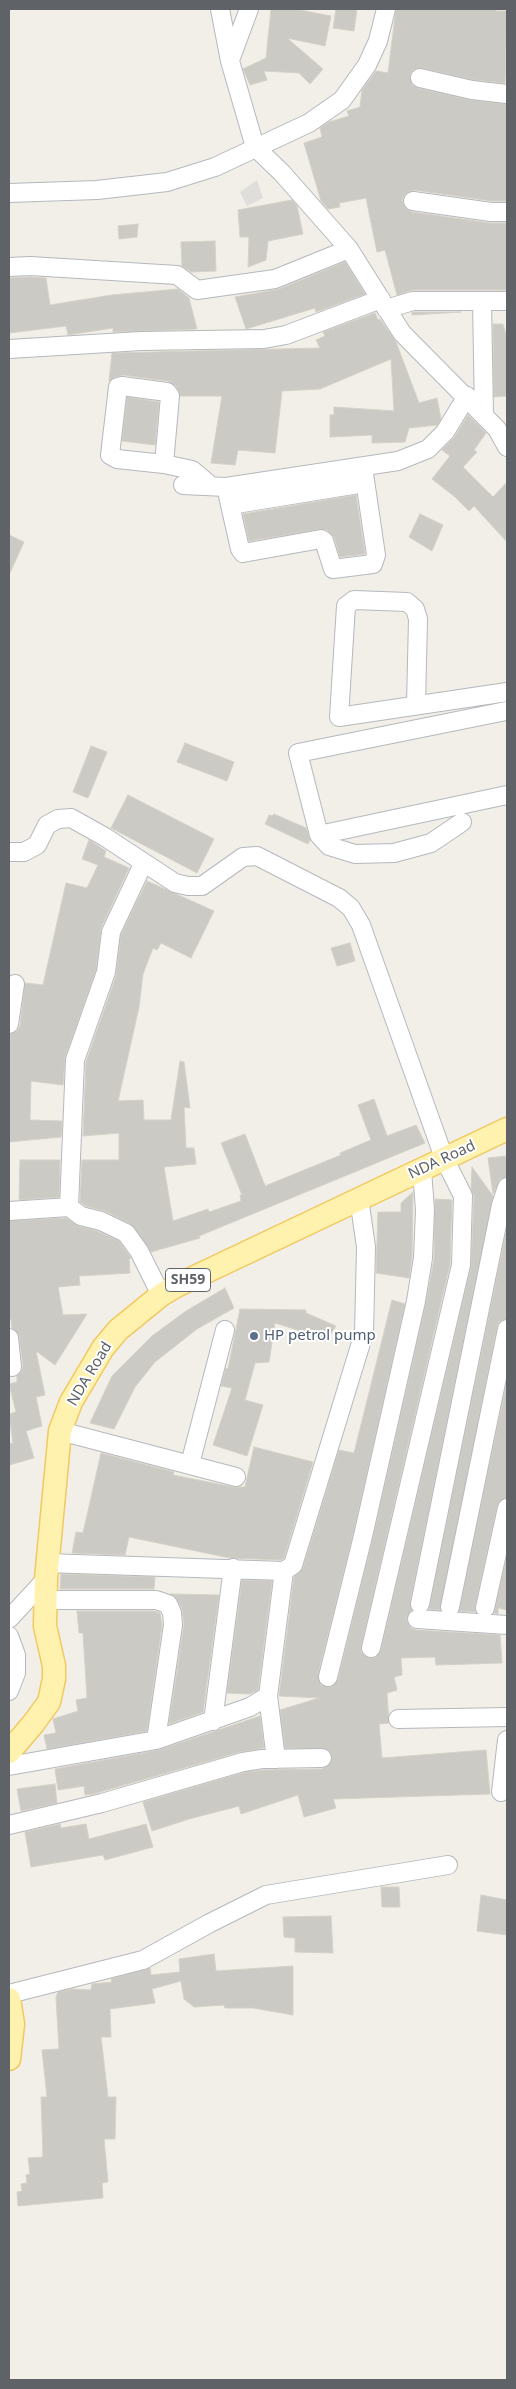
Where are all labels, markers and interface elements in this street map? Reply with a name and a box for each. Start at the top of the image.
street label: NDA Road [406,1137,478,1183]
road number: SH59 [166,1268,210,1292]
place label: HP petrol pump [264,1327,376,1345]
marker: HP petrol pump [248,1330,260,1342]
street label: NDA Road [64,1339,116,1409]

